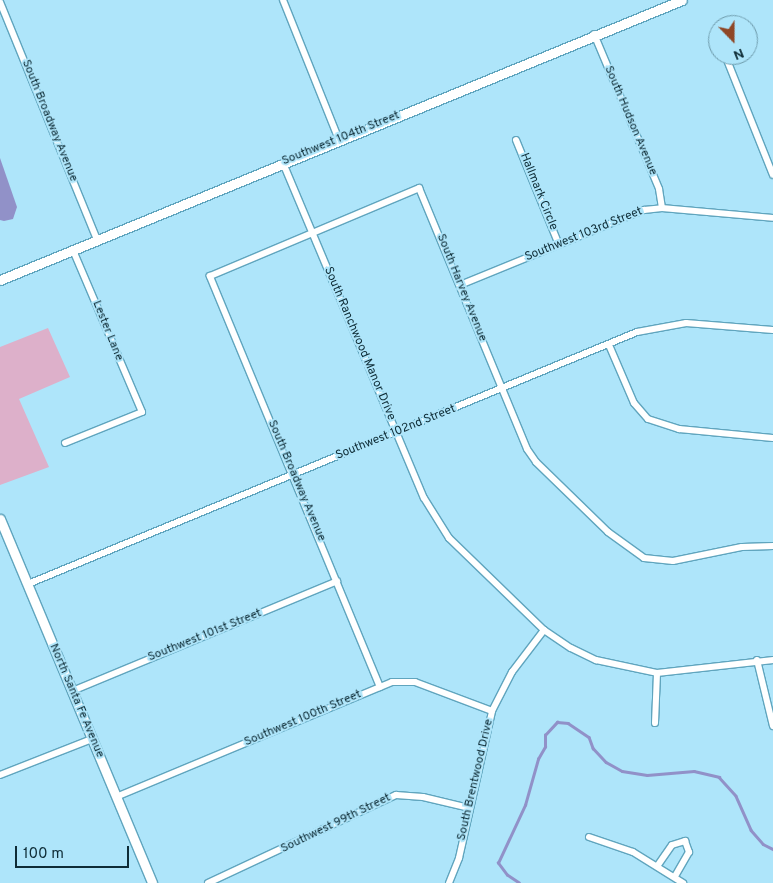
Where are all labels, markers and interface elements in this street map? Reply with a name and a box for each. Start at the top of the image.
north arrow [708,15,758,65]
text: N [731,44,746,63]
street label: South Broadway Avenue [18,58,80,184]
street label: South Hudson Avenue [600,64,660,178]
street label: Southwest 104th Street [280,109,402,169]
street label: Hallmark Circle [516,151,560,233]
street label: Southwest 103rd Street [523,205,645,265]
street label: South Harvey Avenue [433,232,489,344]
street label: South Ranchwood Manor Drive [320,265,398,423]
street label: Lester Lane [88,299,126,363]
street label: Southwest 102nd Street [334,402,458,464]
street label: South Broadway Avenue [264,418,328,544]
street label: Southwest 101st Street [146,607,264,665]
street label: North Santa Fe Avenue [45,642,107,760]
street label: Southwest 100th Street [242,688,364,750]
street label: South Brentwood Drive [455,718,497,842]
street label: Southwest 99th Street [279,791,393,857]
scale bar [18,836,131,868]
text: 100 m [23,845,64,864]

